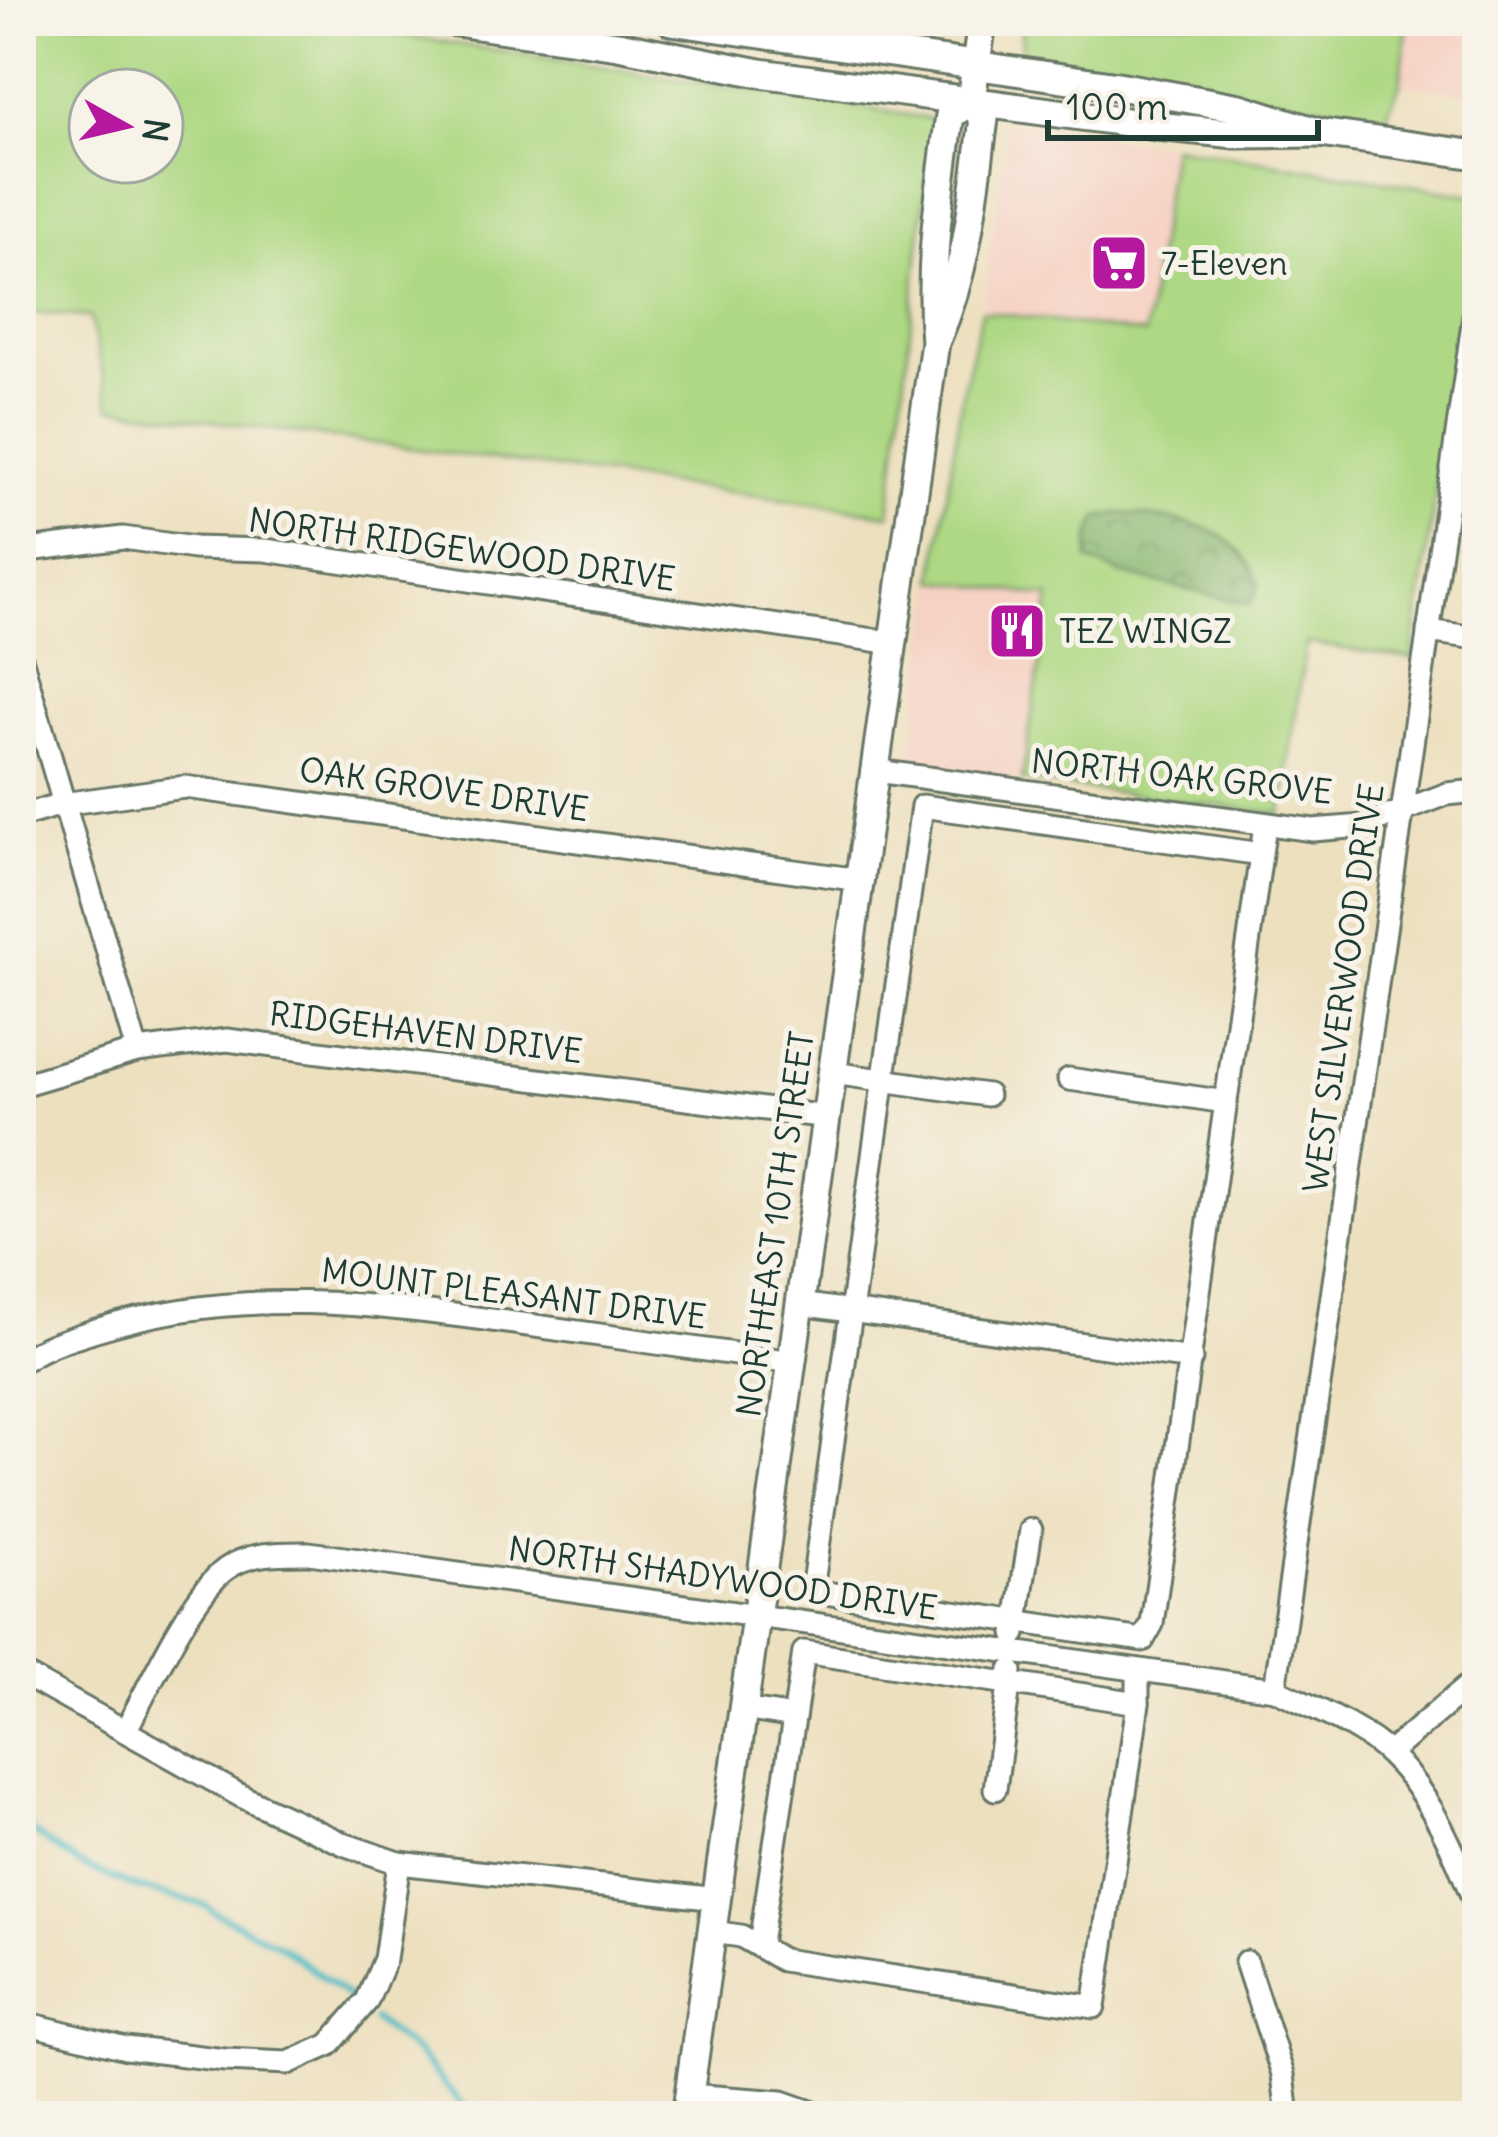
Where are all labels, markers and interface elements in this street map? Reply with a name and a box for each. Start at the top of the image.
north arrow [66,66,186,186]
scale bar [1048,66,1318,140]
text: 100 m [1066,85,1168,130]
text: N [133,116,178,144]
supermarket icon: 7-Eleven [1088,232,1150,294]
place label: 7-Eleven [1161,242,1288,284]
street label: NORTH RIDGEWOOD DRIVE [246,498,678,600]
restaurant icon: TEZ WINGZ [986,600,1048,662]
place label: TEZ WINGZ [1059,610,1232,652]
street label: NORTH OAK GROVE [1029,739,1335,813]
street label: OAK GROVE DRIVE [297,748,591,830]
street label: WEST SILVERWOOD DRIVE [1293,781,1393,1195]
street label: RIDGEHAVEN DRIVE [267,992,585,1072]
street label: NORTHEAST 10TH STREET [727,1029,823,1419]
street label: MOUNT PLEASANT DRIVE [319,1249,709,1337]
street label: NORTH SHADYWOOD DRIVE [506,1527,940,1629]

